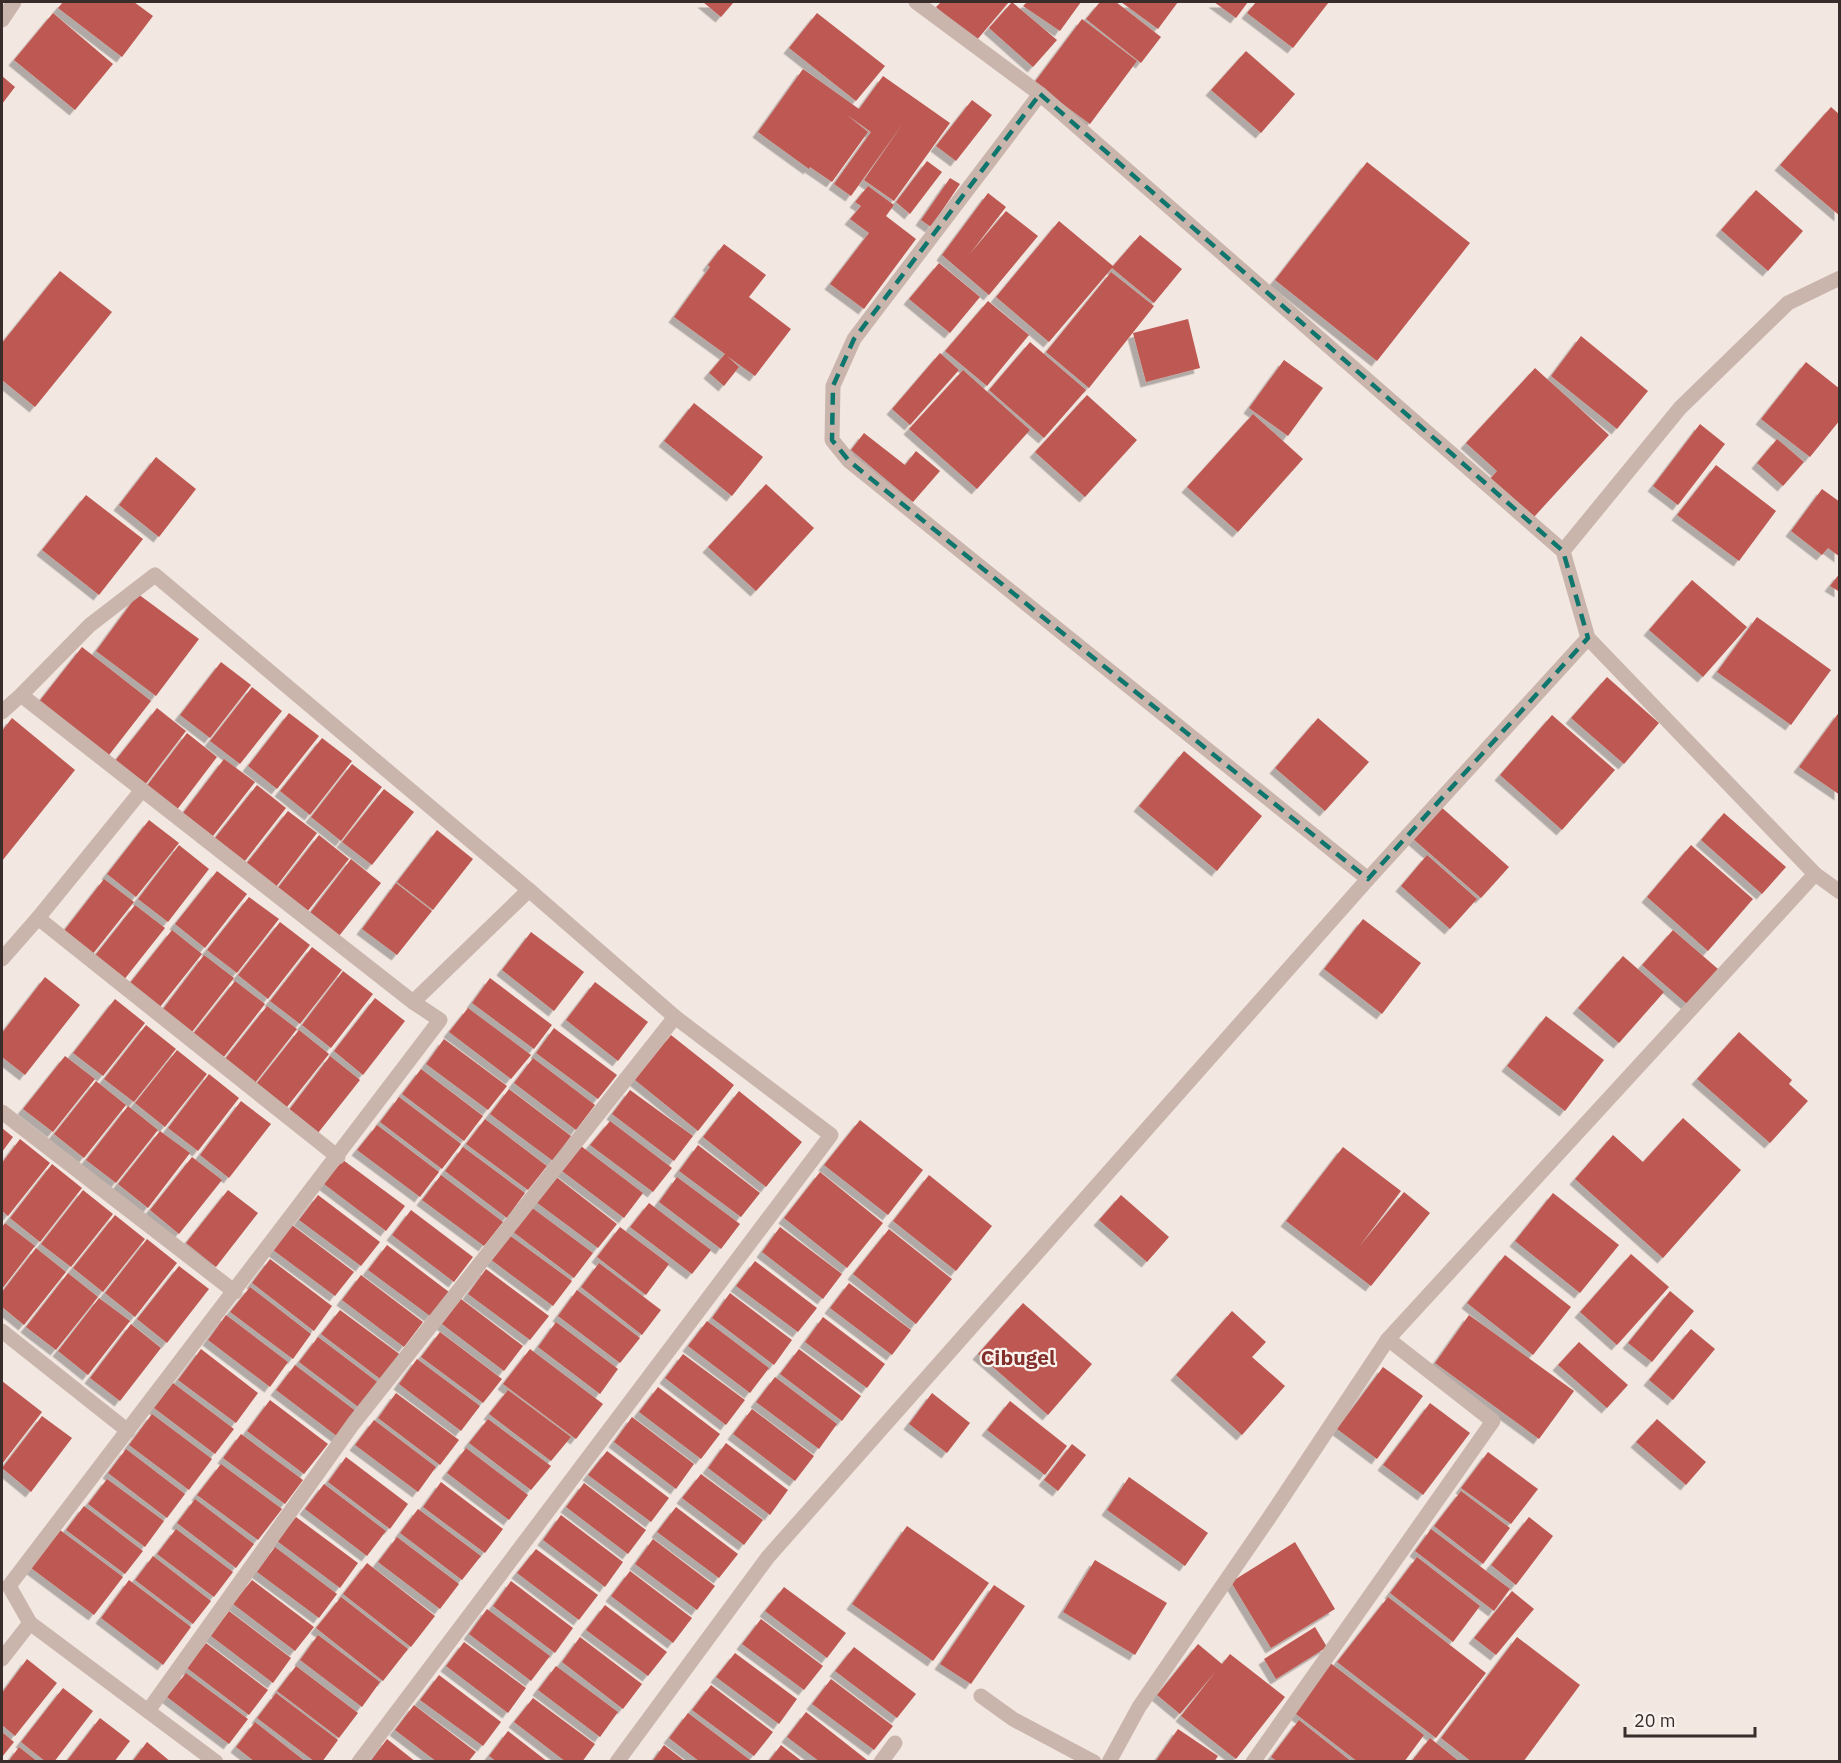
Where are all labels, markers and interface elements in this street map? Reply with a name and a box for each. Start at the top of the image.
district label: Cibugel [981,1343,1055,1371]
scale bar [1625,1700,1756,1738]
text: 20 m [1634,1709,1676,1732]

